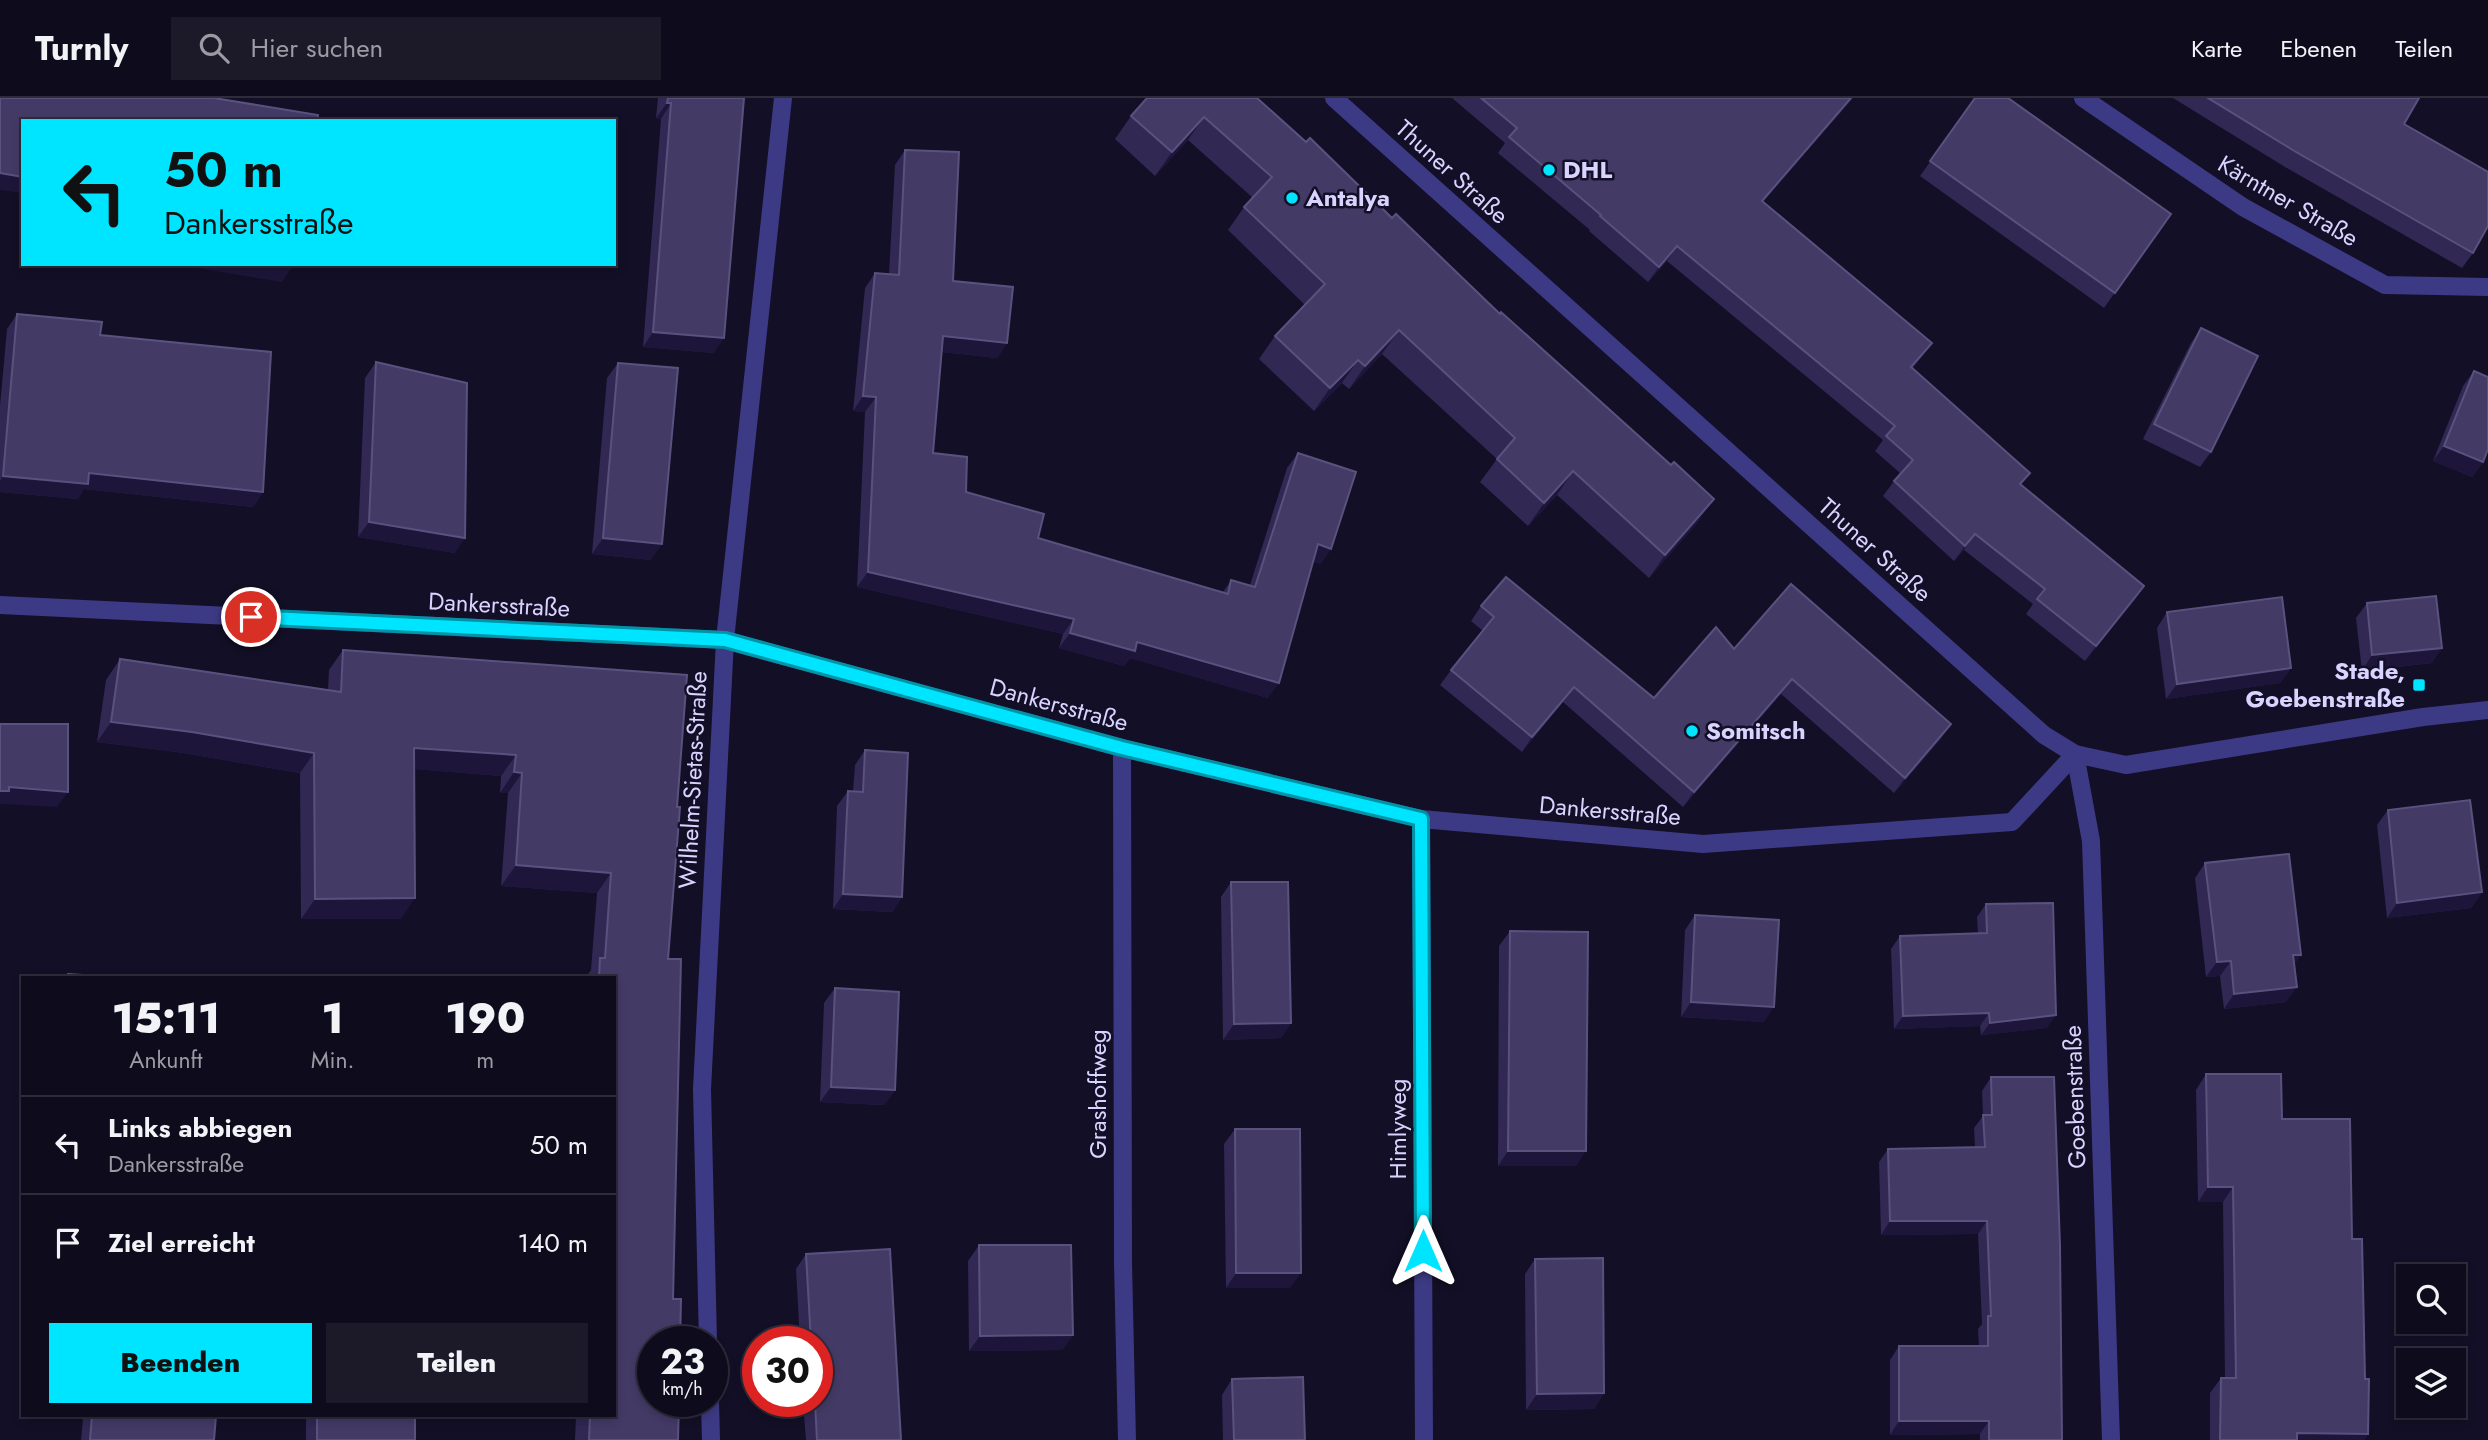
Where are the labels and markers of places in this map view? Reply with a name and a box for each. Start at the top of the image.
place label: DHL [1563,152,1612,187]
marker: DHL [1541,162,1557,178]
place label: Antalya [1305,180,1390,215]
marker: Antalya [1284,190,1300,206]
pin [221,587,281,647]
place label: Stade, Goebenstraße [2246,653,2405,716]
marker: Stade, Goebenstraße [2411,677,2427,693]
place label: Somitsch [1706,713,1806,748]
marker: Somitsch [1684,723,1700,739]

